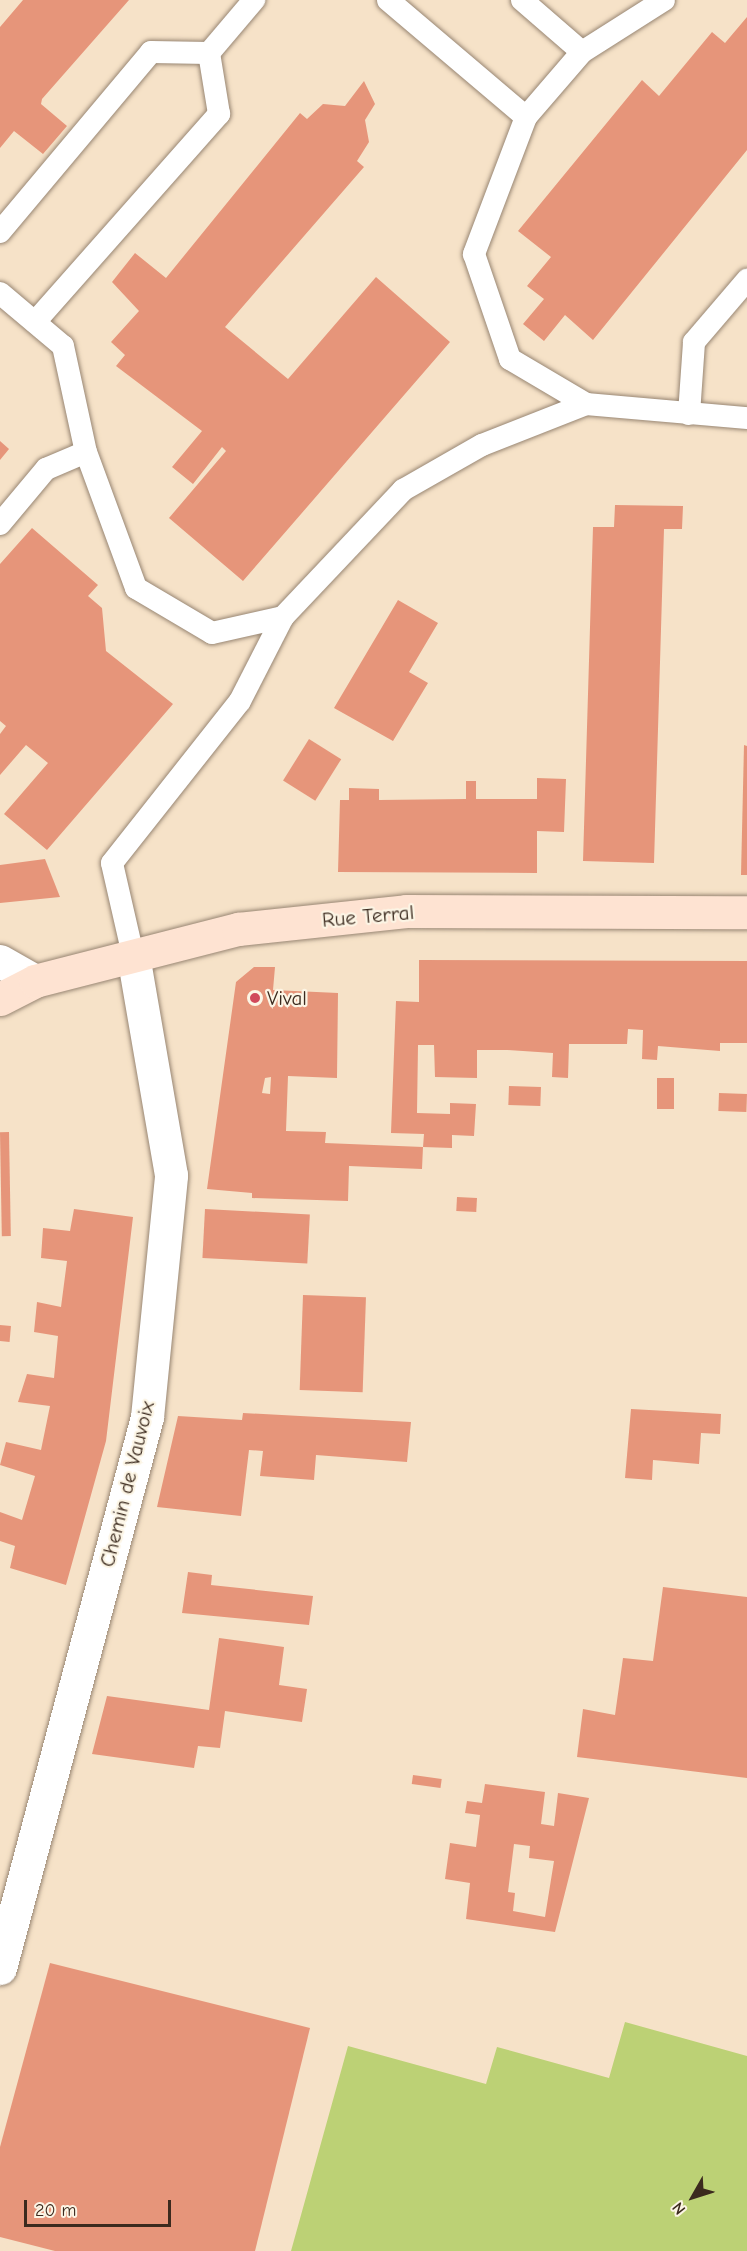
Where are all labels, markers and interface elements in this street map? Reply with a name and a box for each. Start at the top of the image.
street label: Rue Terral [321,899,415,933]
place label: Vival [267,985,307,1011]
marker: Vival [248,991,262,1005]
street label: Chemin de Vauvoix [94,1399,160,1569]
north arrow [663,2167,723,2227]
scale bar [27,2188,174,2226]
text: N [669,2199,689,2218]
text: 20 m [35,2200,76,2221]

